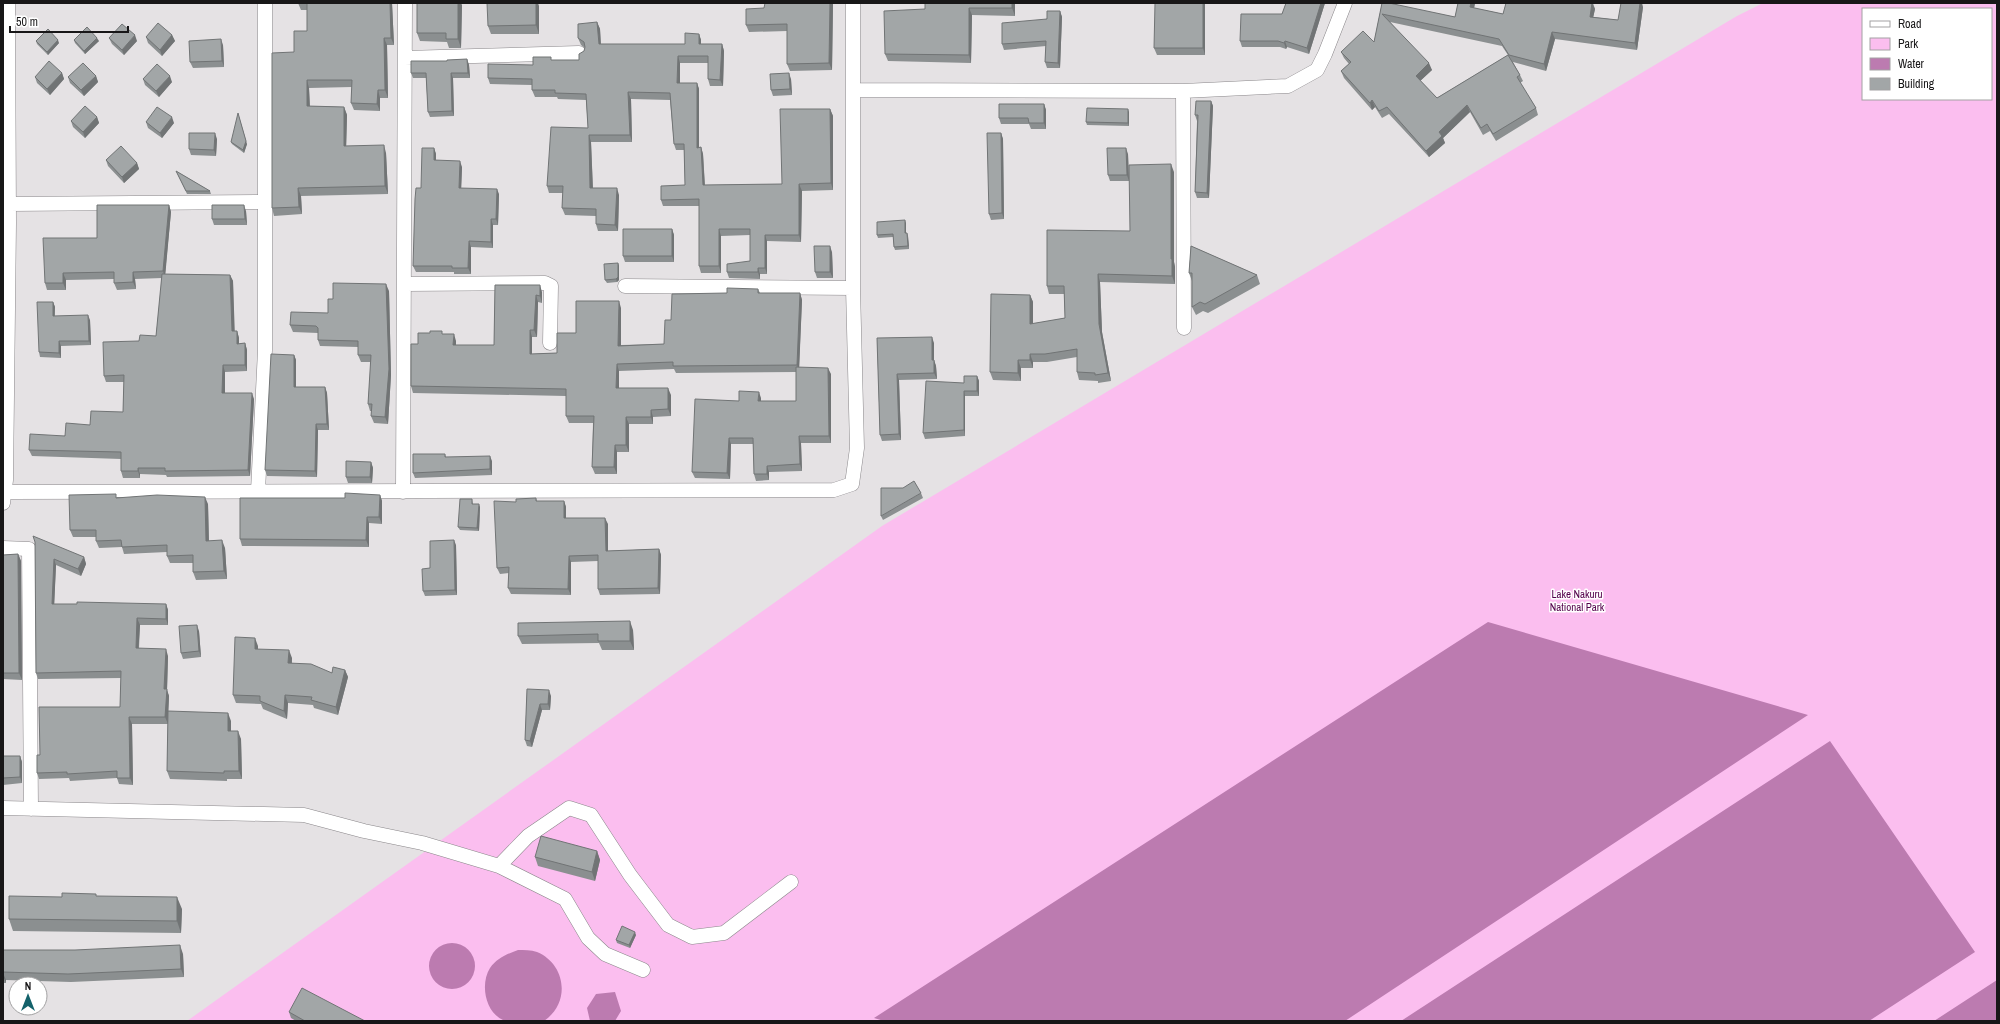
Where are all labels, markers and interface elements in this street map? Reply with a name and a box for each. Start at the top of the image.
scale bar [10,8,128,34]
legend [1862,8,1992,100]
text: 50 m [16,14,38,30]
text: Road [1898,16,1922,32]
text: Park [1898,36,1918,52]
text: Water [1898,56,1925,72]
text: Building [1898,76,1935,92]
park label: Lake Nakuru National Park [1550,587,1605,614]
north arrow [8,976,48,1016]
text: N [25,979,31,993]

